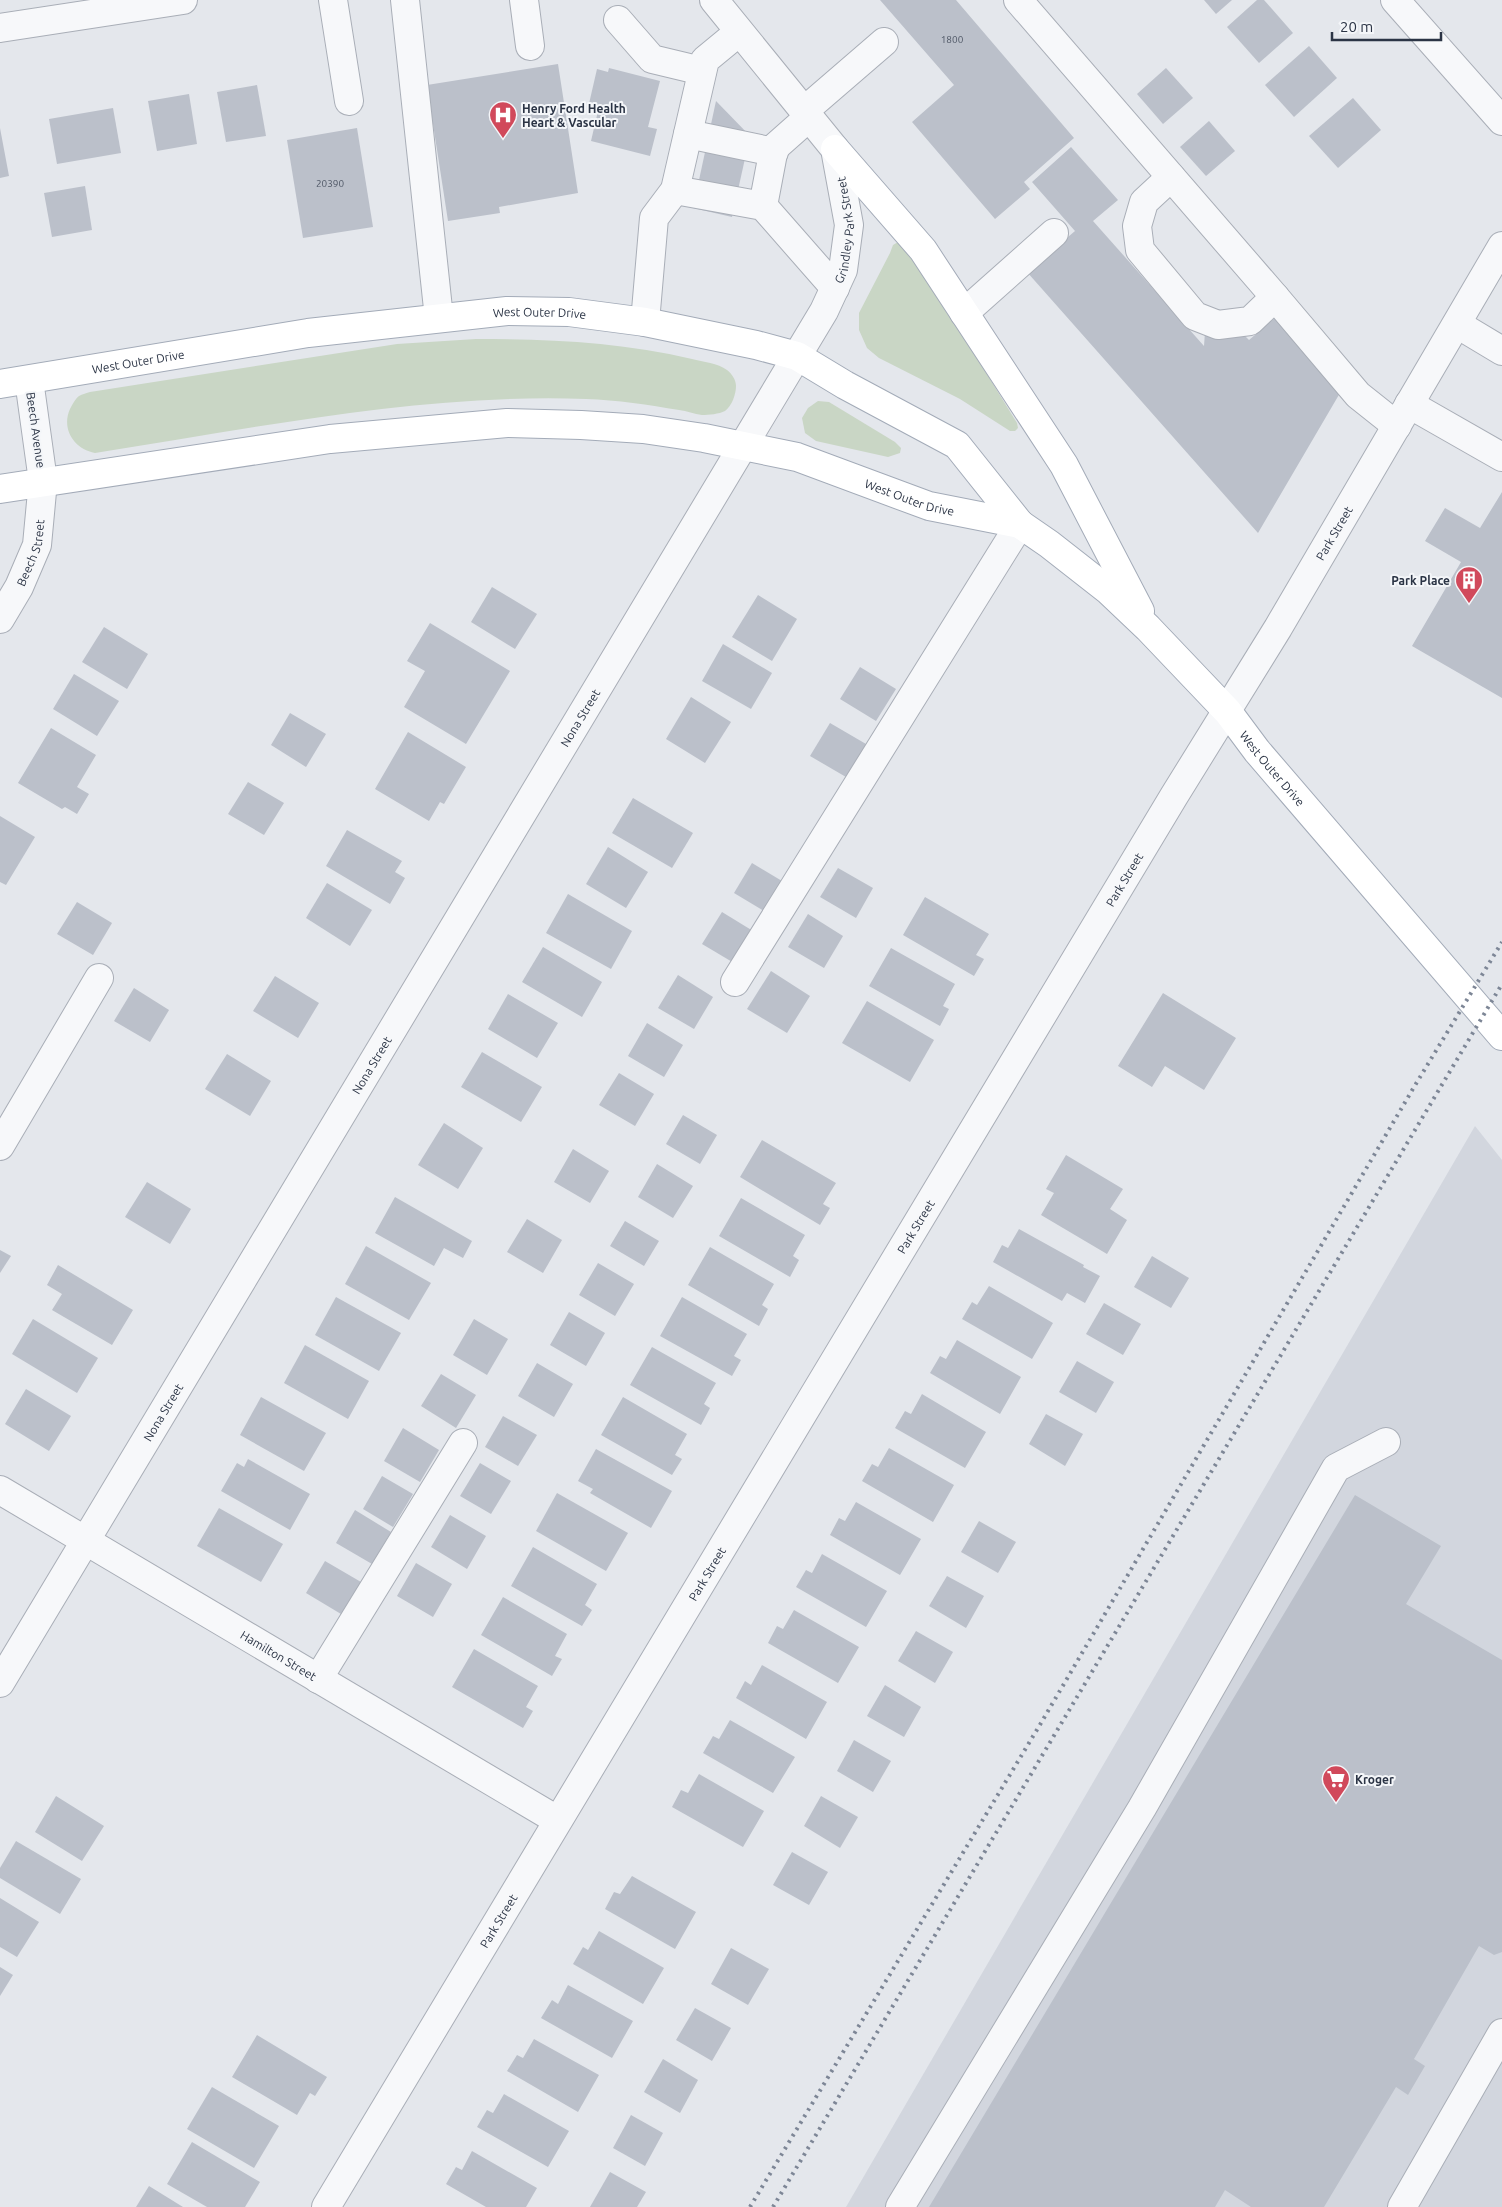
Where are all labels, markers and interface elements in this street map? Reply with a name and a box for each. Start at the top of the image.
scale bar [1332,10,1441,42]
text: 20 m [1340,18,1373,35]
house number: 1800 [941,34,964,45]
hospital icon: Henry Ford Health Heart & Vascular [488,100,518,139]
place label: Henry Ford Health Heart & Vascular [522,102,626,129]
street label: Grindley Park Street [831,175,856,285]
house number: 20390 [316,178,344,189]
street label: West Outer Drive [492,304,587,321]
street label: West Outer Drive [91,347,185,375]
street label: Beech Avenue [24,391,48,469]
street label: West Outer Drive [863,476,955,517]
street label: Park Street [1313,503,1355,562]
street label: Beech Street [14,518,46,588]
building icon: Park Place [1454,565,1484,604]
place label: Park Place [1391,574,1450,587]
street label: Nona Street [557,686,602,749]
street label: West Outer Drive [1238,728,1307,808]
street label: Park Street [1103,850,1145,908]
street label: Nona Street [349,1033,394,1096]
street label: Park Street [894,1197,937,1256]
street label: Nona Street [140,1381,185,1443]
street label: Park Street [686,1544,728,1603]
street label: Hamilton Street [239,1628,319,1683]
supermarket icon: Kroger [1321,1764,1351,1803]
place label: Kroger [1355,1773,1394,1786]
street label: Park Street [477,1891,519,1950]

